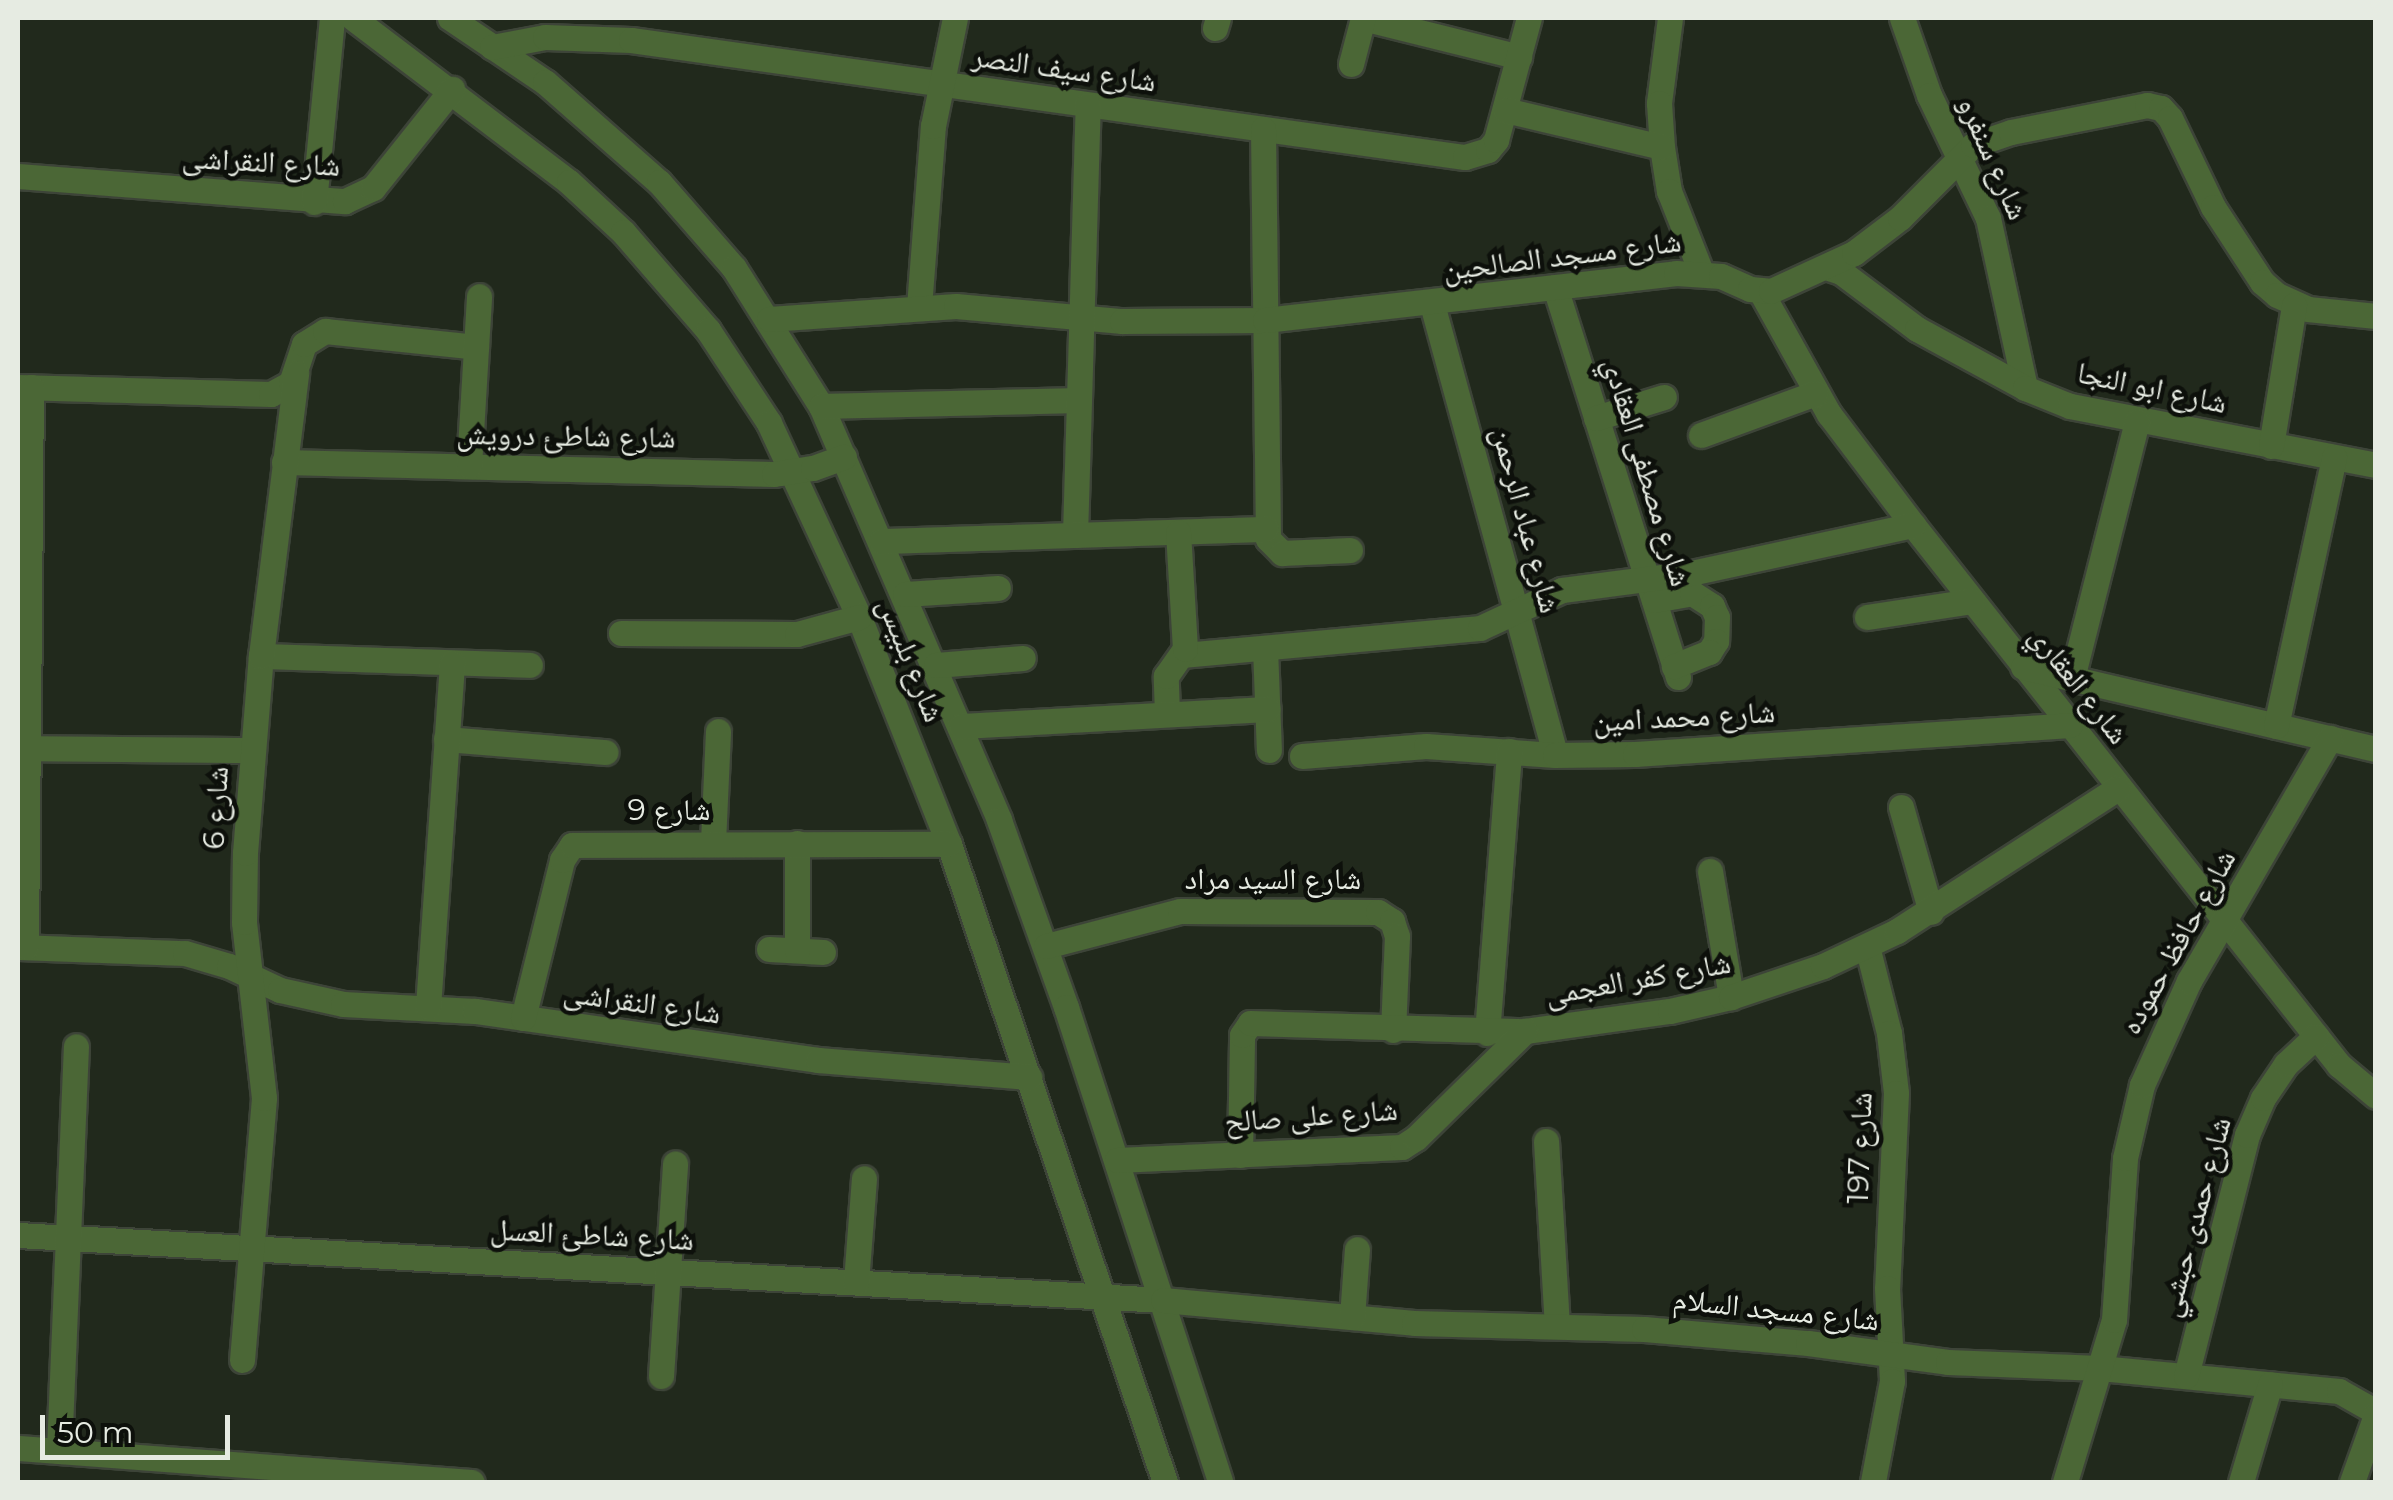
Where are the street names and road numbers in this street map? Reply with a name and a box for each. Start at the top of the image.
street label: شارع سيف النصر [970,38,1158,100]
street label: شارع سنفرو [1950,91,2036,225]
street label: شارع النقراشى [181,140,341,184]
street label: شارع مسجد الصالحين [1441,224,1683,288]
street label: شارع مصطفى العقادي [1595,353,1699,591]
street label: شارع ابو النجا [2074,355,2230,421]
street label: شارع شاطئ درويش [456,416,676,456]
street label: شارع عباد الرحمن [1484,423,1568,617]
street label: شارع بلبيس [870,593,952,727]
street label: شارع العقاري [2022,619,2136,751]
street label: شارع محمد امين [1592,694,1776,740]
street label: شارع 6 [196,766,236,850]
street label: شارع 9 [627,792,711,828]
street label: شارع حافظ حموده [2112,843,2244,1041]
street label: شارع السيد مراد [1185,861,1361,897]
street label: شارع كفر العجمى [1542,945,1734,1013]
street label: شارع النقراشى [561,974,723,1032]
street label: شارع على صالح [1223,1092,1399,1140]
street label: شارع 197 [1840,1092,1880,1204]
street label: شارع حمدى حبشي [2151,1113,2239,1321]
street label: شارع شاطئ العسل [489,1212,695,1258]
street label: شارع مسجد السلام [1671,1281,1881,1339]

